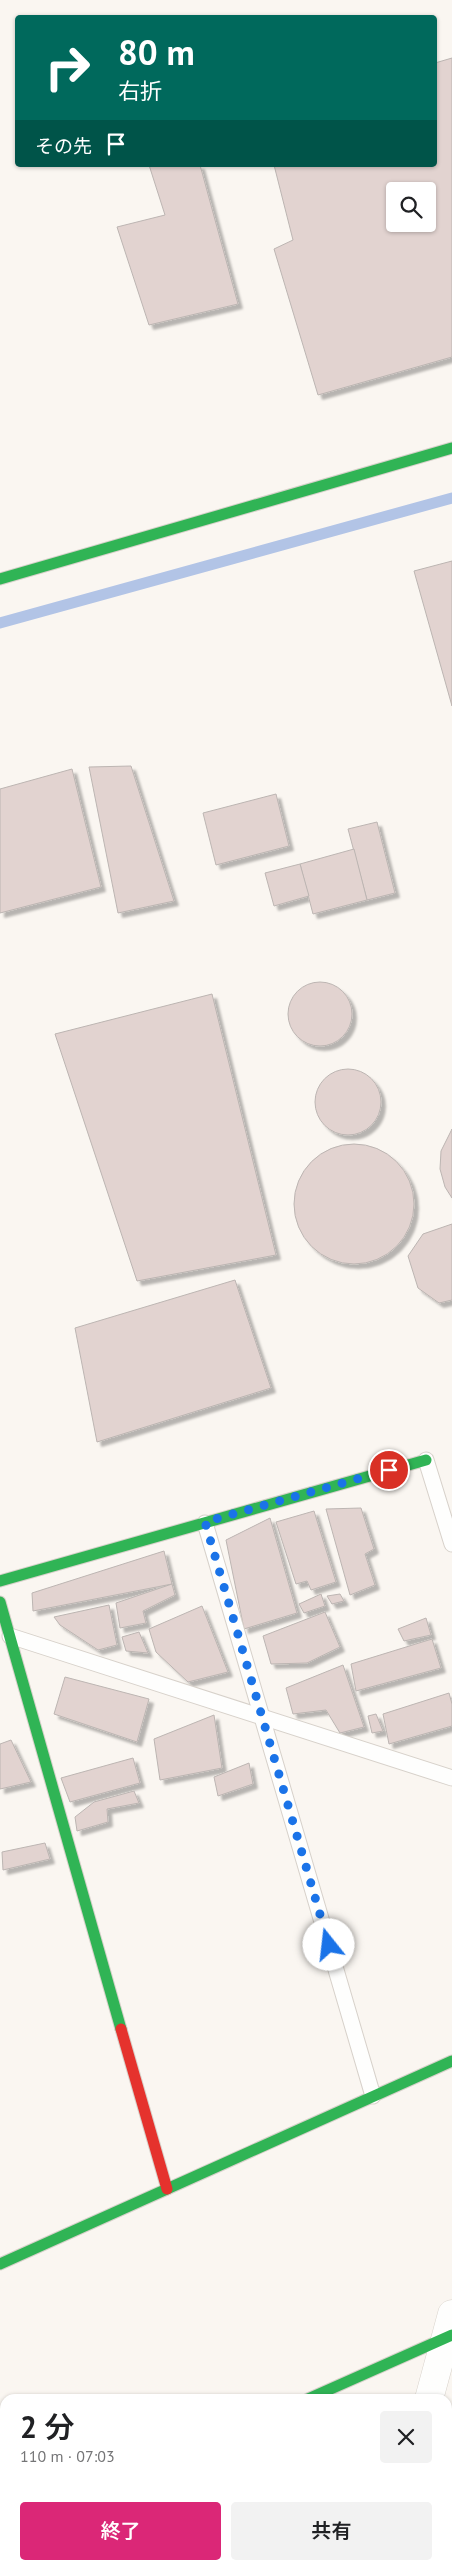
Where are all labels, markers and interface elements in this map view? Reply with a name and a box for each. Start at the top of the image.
text: 80 m [118,29,195,75]
icon: right [35,35,100,100]
text: 右折 [118,77,162,105]
icon: arrive [102,130,130,158]
text: その先 [35,134,92,158]
map controls [386,182,436,232]
button: search [386,182,436,232]
pin [368,1449,410,1491]
icon: arrive [375,1456,403,1484]
position arrow [302,1918,354,1970]
text: 2 分 [20,2407,75,2446]
button: close [380,2411,432,2463]
text: 110 m · 07:03 [20,2446,115,2466]
button: 終了 [20,2502,221,2560]
button: 共有 [231,2502,432,2560]

